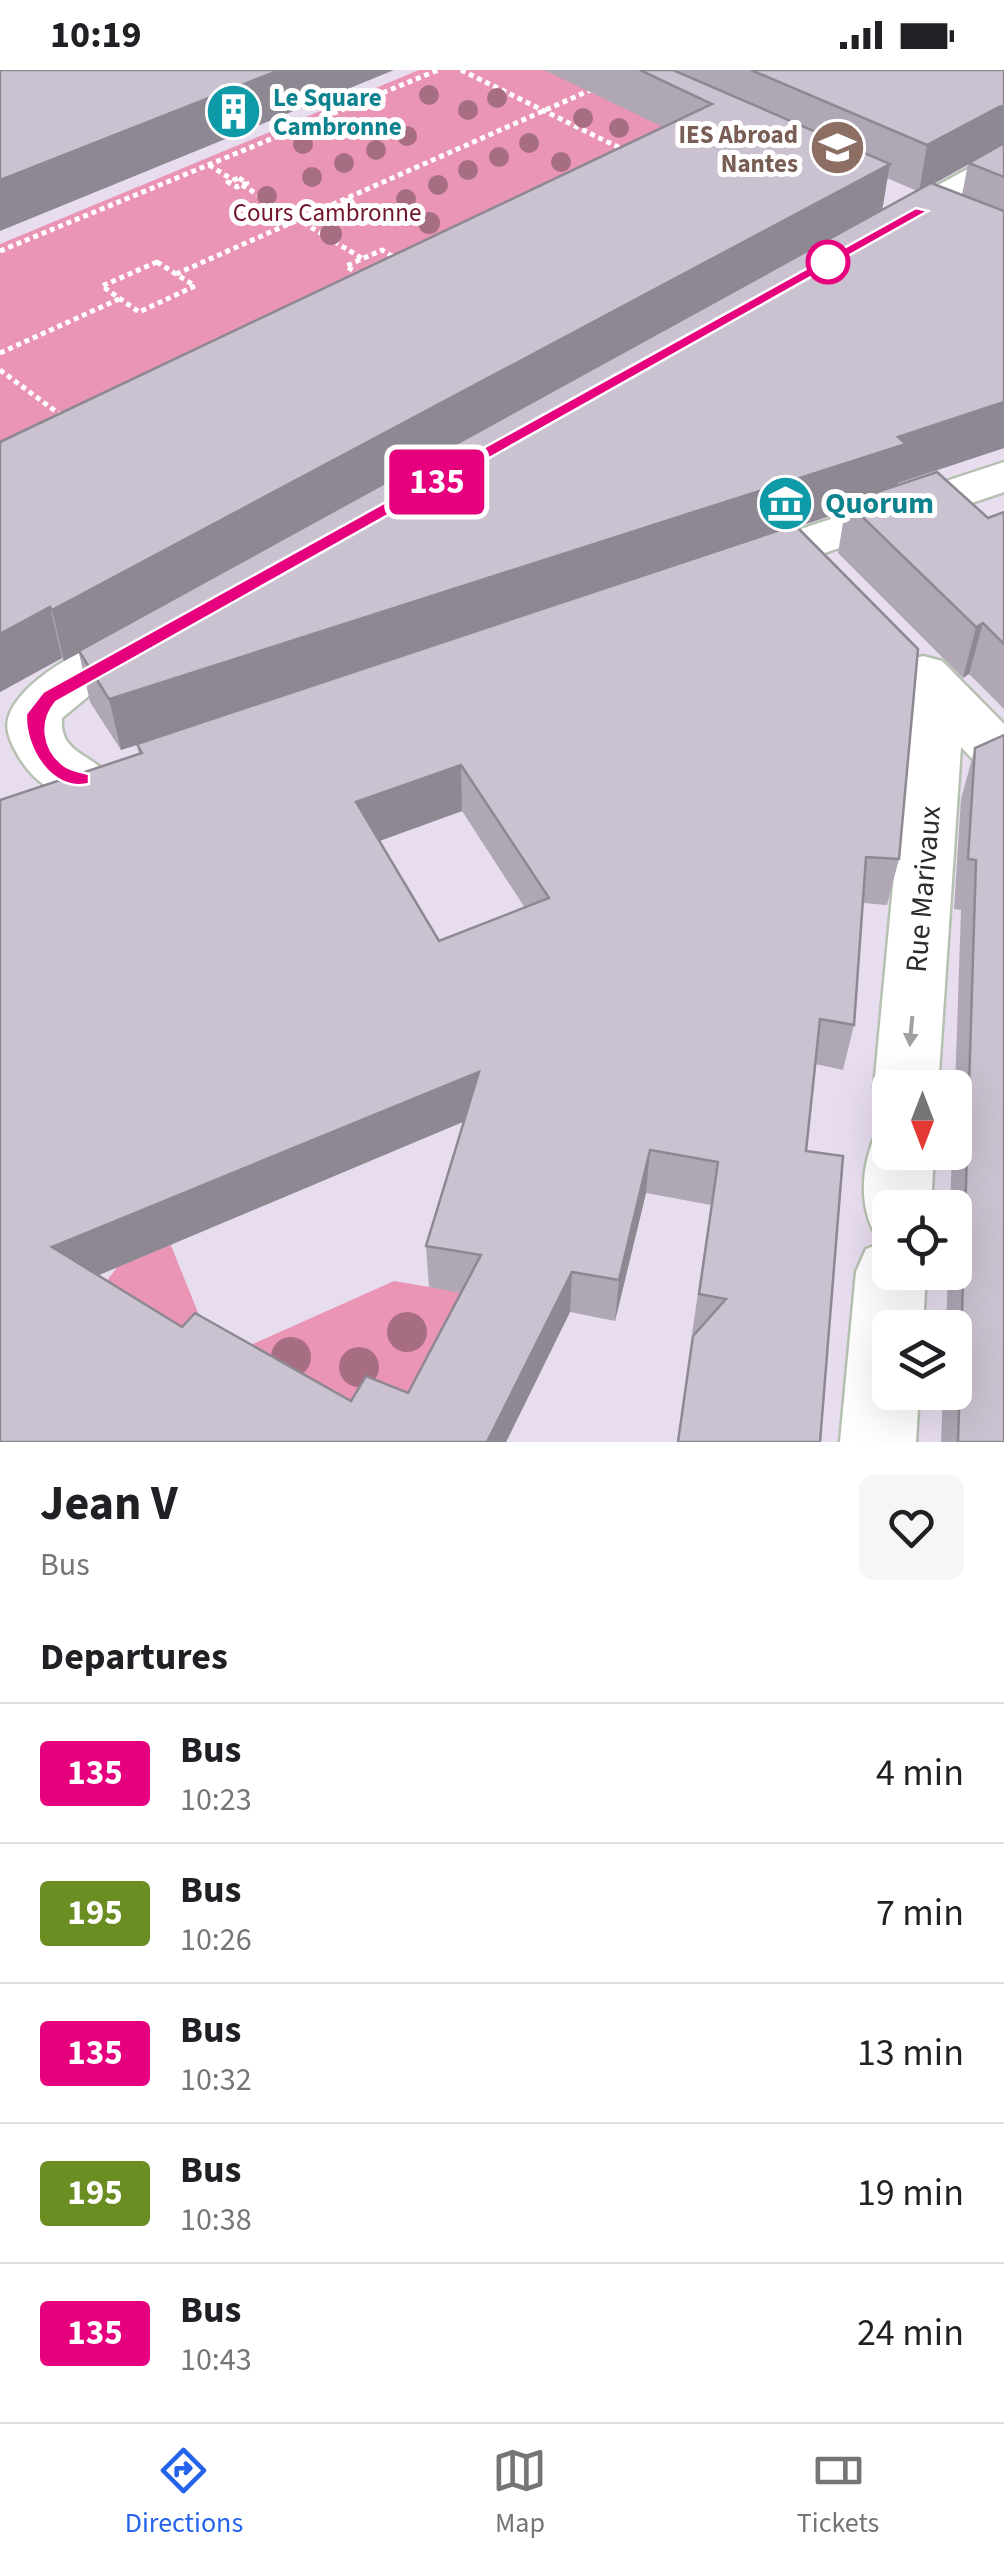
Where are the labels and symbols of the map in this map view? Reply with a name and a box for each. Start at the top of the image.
place label: Le Square Cambronne [273,80,402,145]
building icon: Le Square Cambronne [204,81,264,141]
place label: IES Abroad Nantes [678,117,798,182]
school or university icon: IES Abroad Nantes [807,118,867,178]
park label: Cours Cambronne [233,195,421,231]
unlabelled marker [807,241,849,283]
line badge: 135 [380,450,494,514]
museum icon: Quorum [756,473,816,533]
place label: Quorum [825,482,934,525]
street label: Rue Marivaux [895,804,952,974]
one-way arrow [903,1016,919,1048]
north arrow [872,1070,972,1170]

